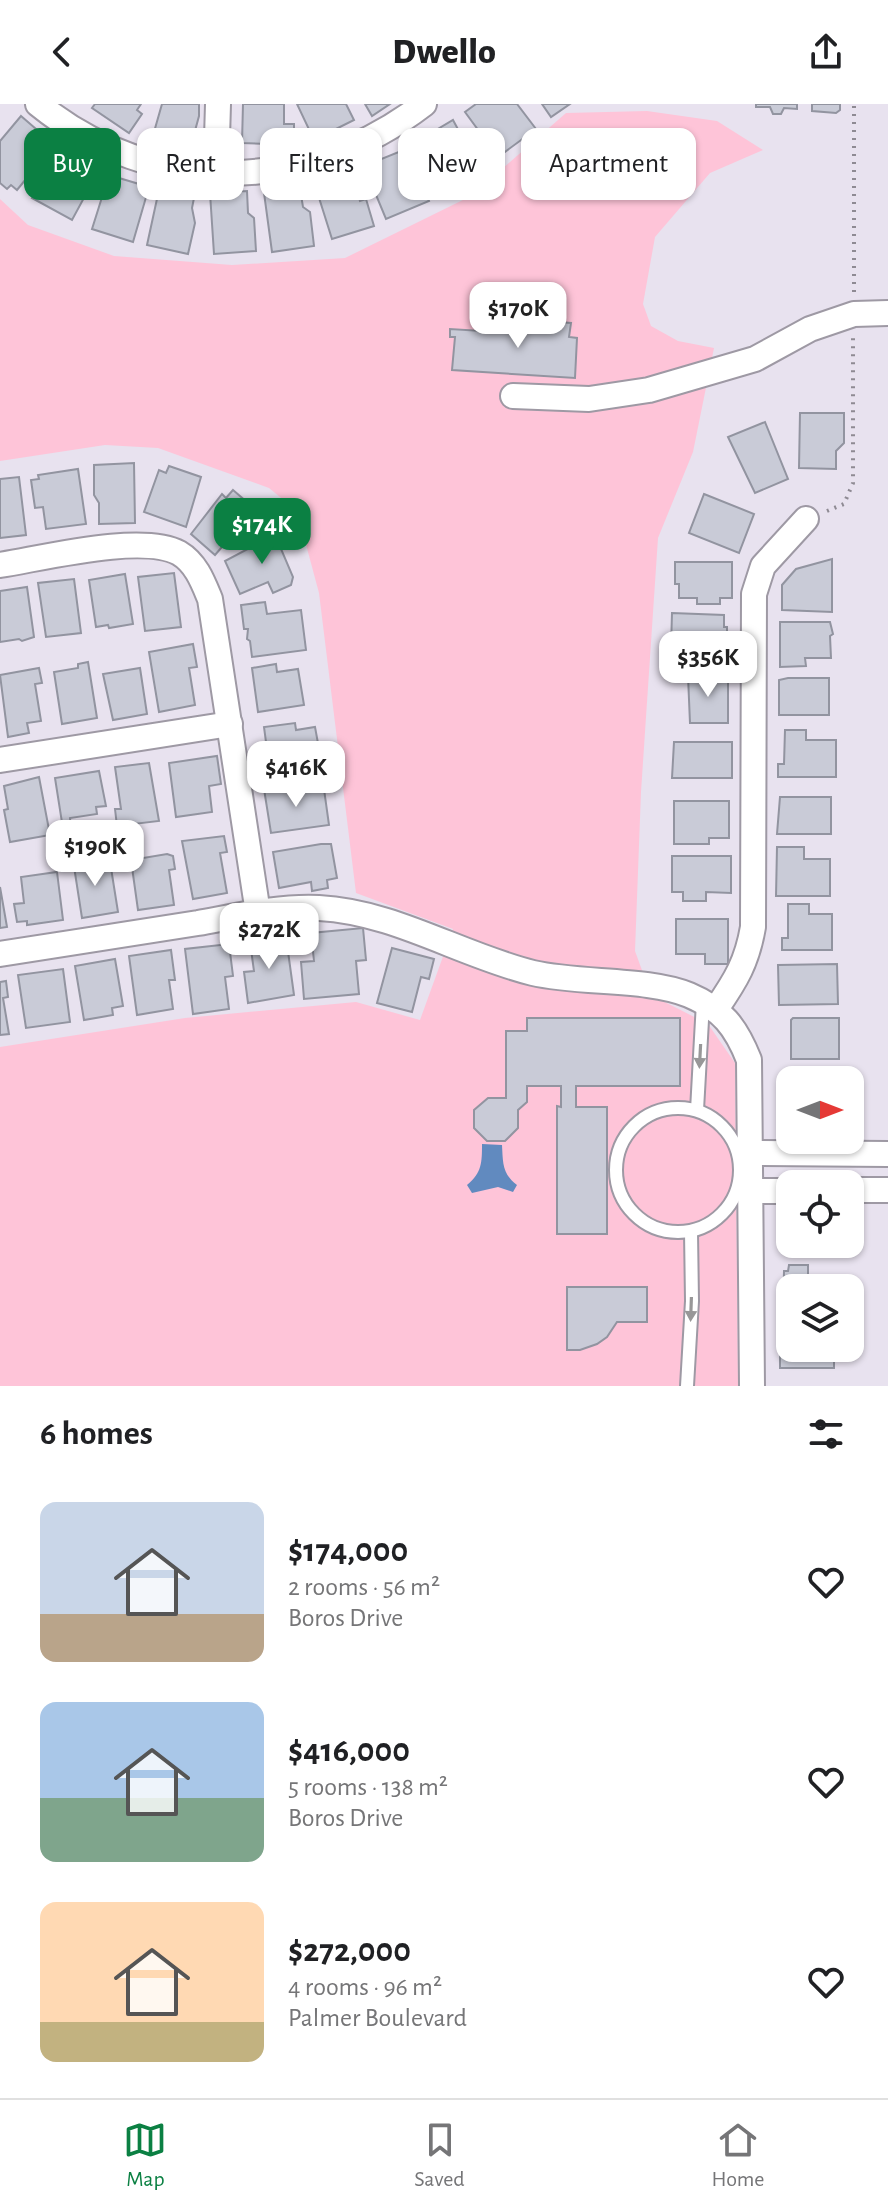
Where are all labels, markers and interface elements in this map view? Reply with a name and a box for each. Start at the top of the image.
icon: back [40,30,84,74]
icon: share [804,30,848,74]
text: Dwello [392,34,496,70]
chip: Buy [24,128,121,200]
chip: Rent [137,128,244,200]
chip: Filters [260,128,382,200]
chip: New [398,128,505,200]
chip: Apartment [521,128,696,200]
pin: $170K [462,282,574,350]
text: $170K [487,295,549,321]
pin: $174K [206,498,318,566]
text: $174K [232,511,292,537]
pin: $356K [652,631,764,699]
text: $356K [677,644,739,670]
pin: $416K [240,741,352,809]
text: $416K [265,754,327,780]
pin: $190K [39,820,151,888]
text: $190K [64,833,126,859]
pin: $272K [213,903,325,971]
text: $272K [238,916,300,942]
one-way arrow [693,1044,706,1069]
north arrow [776,1066,864,1154]
map controls [776,1066,864,1362]
button: locate [776,1170,864,1258]
button: layers [776,1274,864,1362]
one-way arrow [685,1297,698,1322]
icon: filters [804,1412,848,1456]
text: 6 homes [40,1417,153,1451]
icon: home [104,1534,200,1630]
text: $174,000 [288,1534,408,1568]
icon: heart [804,1560,848,1604]
text: 2 rooms · 56 m² [288,1574,440,1600]
text: Boros Drive [288,1605,403,1631]
icon: home [104,1734,200,1830]
text: $416,000 [288,1734,410,1768]
icon: heart [804,1760,848,1804]
text: 5 rooms · 138 m² [288,1774,448,1800]
text: Boros Drive [288,1805,403,1831]
icon: home [104,1934,200,2030]
text: $272,000 [288,1934,411,1968]
icon: heart [804,1960,848,2004]
text: 4 rooms · 96 m² [288,1974,442,2000]
text: Palmer Boulevard [288,2005,467,2031]
tab: Map [123,2118,167,2192]
tab: Saved [414,2118,465,2192]
tab: Home [712,2118,765,2192]

